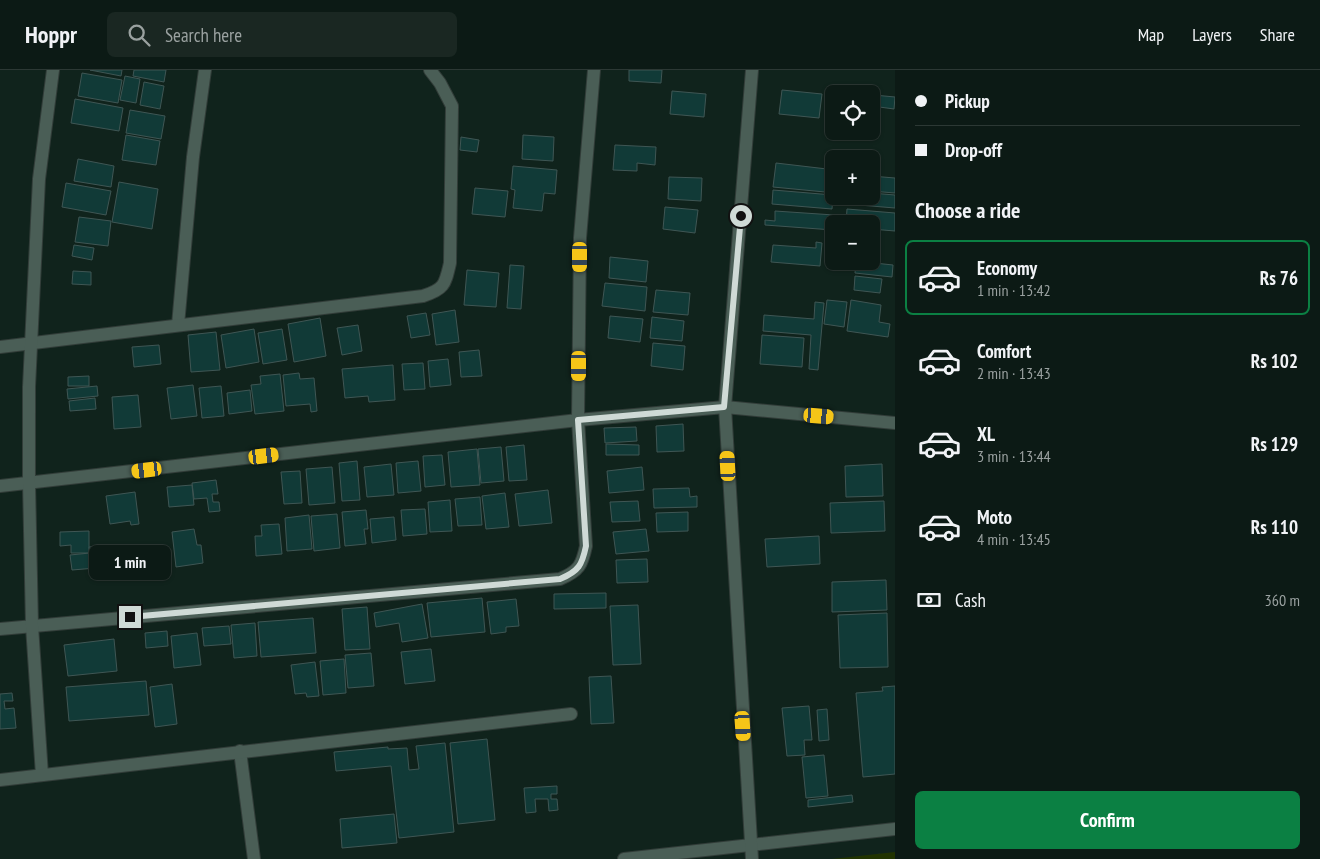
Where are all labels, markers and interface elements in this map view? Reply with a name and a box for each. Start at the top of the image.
search box [107,12,457,57]
text: Hoppr [25,19,77,50]
icon: search [125,21,153,49]
text: Search here [165,23,242,47]
text: Map [1138,23,1164,46]
text: Layers [1192,23,1232,46]
text: Share [1260,23,1295,46]
map controls [825,85,880,270]
button: locate [825,85,880,140]
text: Pickup [945,89,990,113]
text: Drop-off [945,138,1002,162]
button: + [825,150,880,205]
text: Choose a ride [915,196,1020,224]
route start [730,205,752,227]
button: − [825,215,880,270]
car [572,242,587,272]
icon: car [917,255,962,300]
text: Economy [977,256,1037,280]
text: Rs 76 [1260,266,1298,290]
text: 1 min · 13:42 [977,280,1051,300]
icon: car [917,338,962,383]
text: Comfort [977,339,1031,363]
text: Rs 102 [1251,349,1298,373]
car [571,351,586,381]
text: 2 min · 13:43 [977,363,1051,383]
car [803,407,834,425]
icon: car [917,421,962,466]
text: XL [977,422,995,446]
text: Rs 129 [1251,432,1298,456]
text: 3 min · 13:44 [977,446,1051,466]
car [248,447,279,465]
car [719,451,736,481]
car [131,461,162,479]
icon: car [917,504,962,549]
text: Moto [977,505,1012,529]
text: Rs 110 [1251,515,1298,539]
text: 4 min · 13:45 [977,529,1051,549]
callout: 1 min [89,544,171,580]
text: 1 min [114,552,146,572]
icon: cash [915,586,943,614]
text: Cash [955,588,986,612]
text: 360 m [1265,590,1300,610]
route end [119,606,141,628]
car [734,711,751,741]
button: Confirm [915,791,1300,849]

